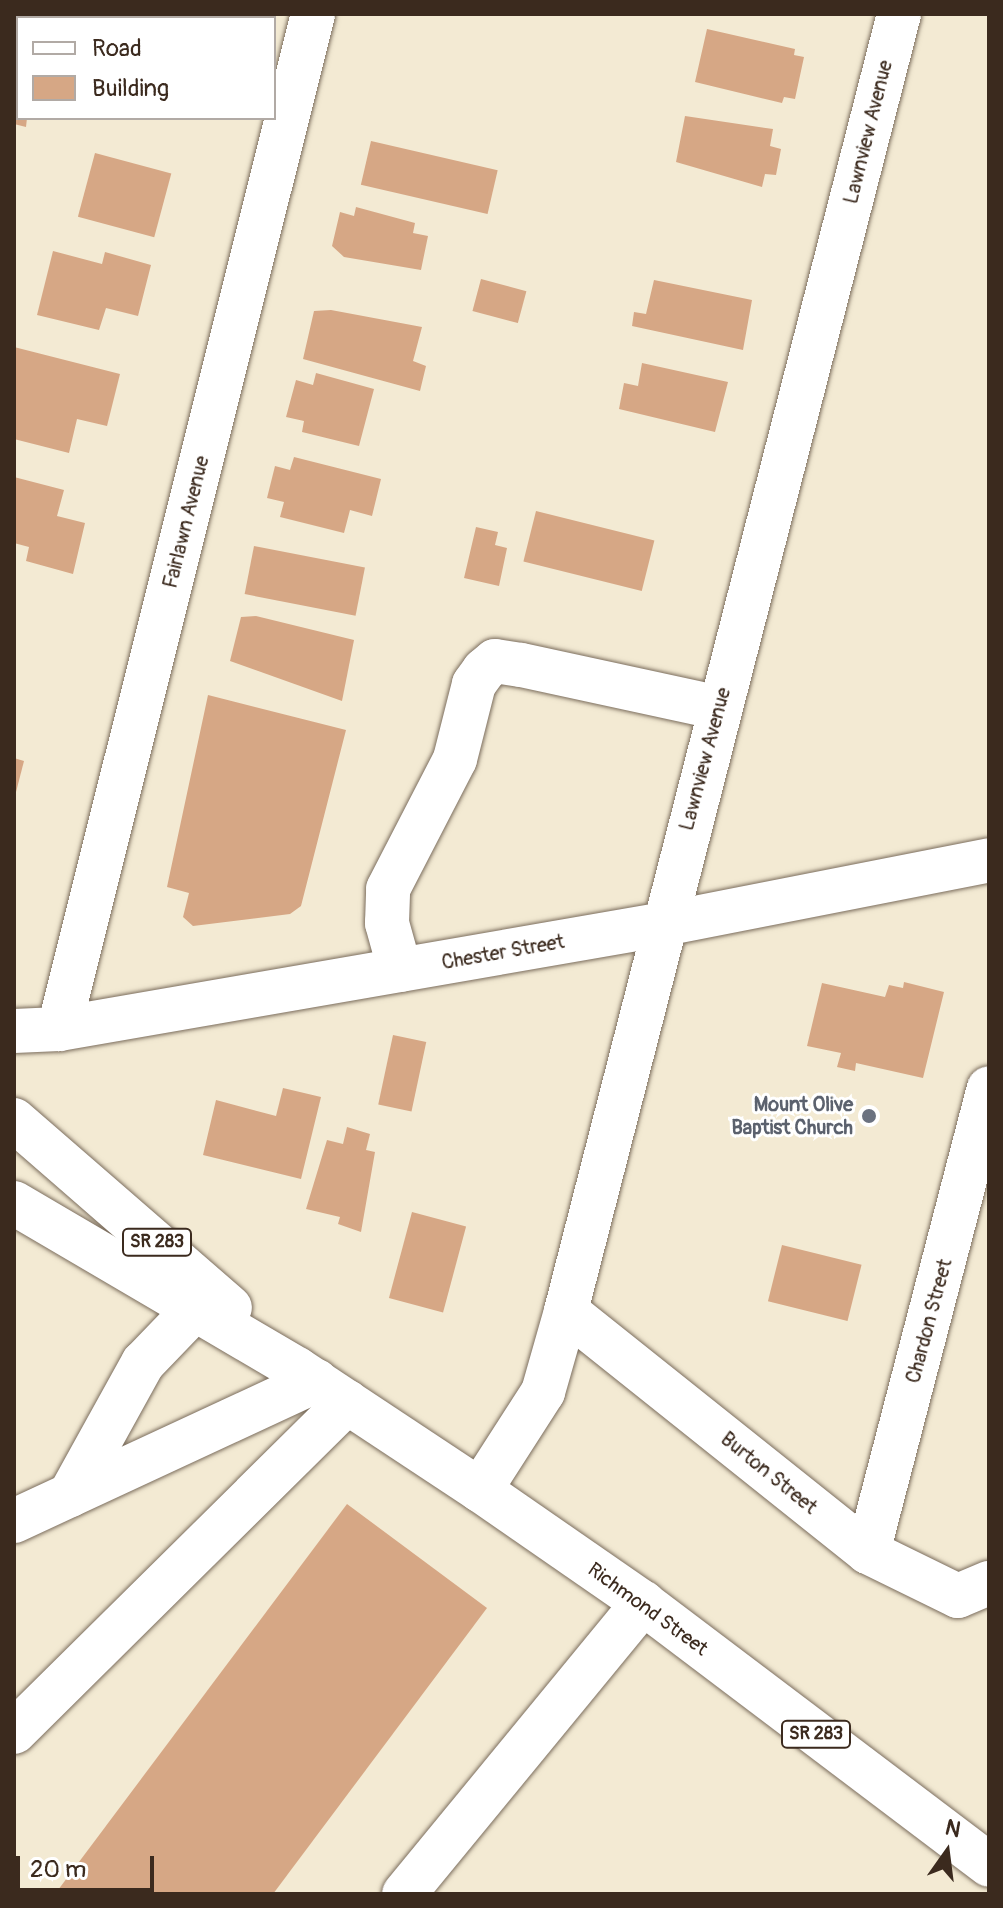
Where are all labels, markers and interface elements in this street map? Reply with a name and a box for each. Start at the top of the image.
legend [16,16,276,120]
text: Road [92,34,142,63]
street label: Lawnview Avenue [839,58,897,206]
text: Building [92,74,169,103]
street label: Fairlawn Avenue [158,453,214,591]
street label: Lawnview Avenue [674,685,736,833]
street label: Chester Street [440,929,566,975]
place label: Mount Olive Baptist Church [732,1092,853,1139]
marker: Mount Olive Baptist Church [860,1107,878,1125]
road number: SR 283 [121,1228,193,1256]
street label: Chardon Street [901,1256,957,1386]
street label: Burton Street [716,1427,822,1519]
street label: Richmond Street [583,1557,713,1661]
road number: SR 283 [780,1720,852,1748]
north arrow [907,1812,987,1892]
text: N [942,1813,963,1844]
scale bar [20,1840,158,1890]
text: 20 m [30,1855,86,1884]

